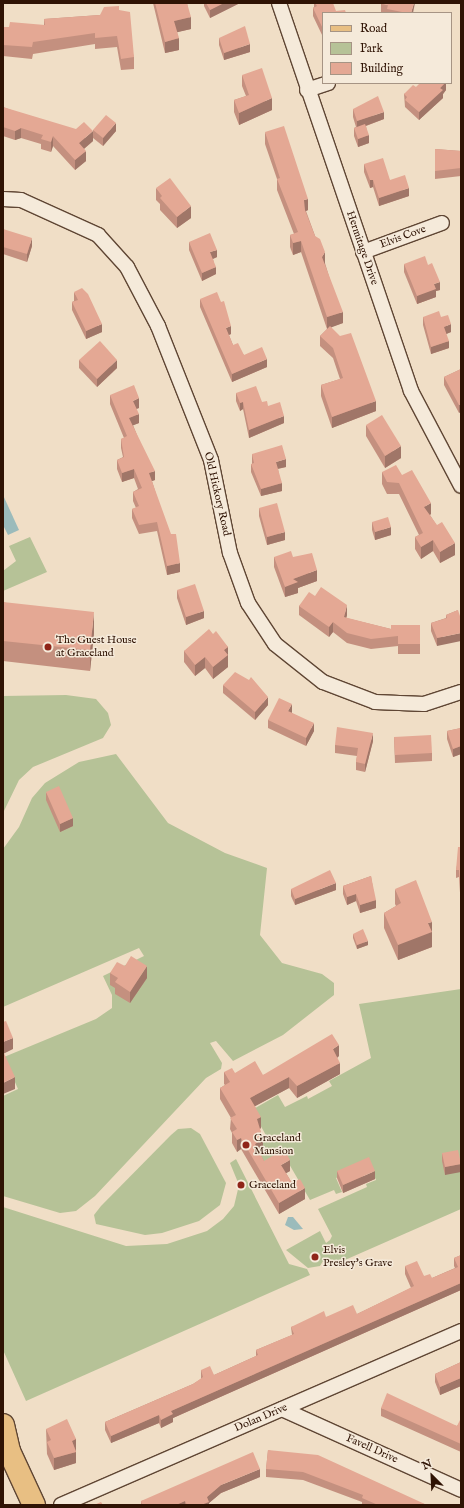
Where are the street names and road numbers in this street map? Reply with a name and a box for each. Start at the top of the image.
street label: Hermitage Drive [343,209,381,287]
street label: Elvis Cove [378,223,428,251]
street label: Old Hickory Road [201,451,233,537]
street label: Dolan Drive [232,1401,290,1435]
street label: Favell Drive [344,1432,400,1466]

